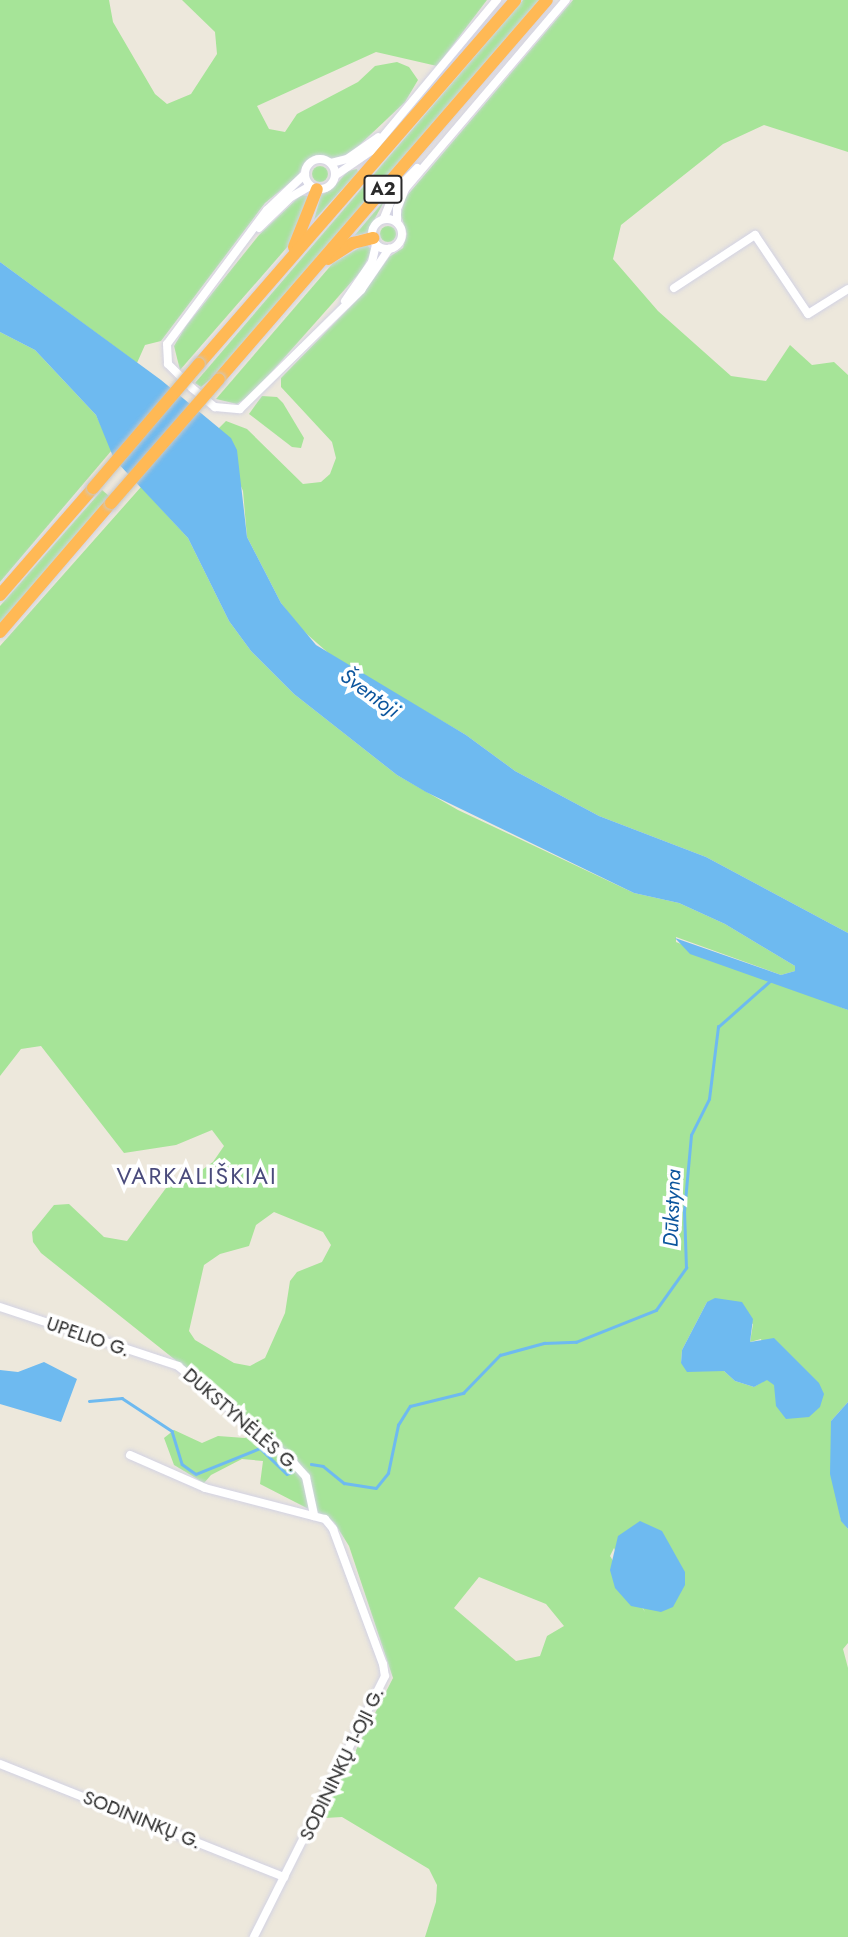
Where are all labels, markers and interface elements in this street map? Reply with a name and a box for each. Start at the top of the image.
road number: A2 [362,174,404,204]
water label: Šventoji [335,663,405,723]
district label: VARKALIŠKIAI [118,1162,276,1190]
water label: Dūkstyna [658,1169,686,1247]
street label: UPELIO G. [43,1312,133,1362]
street label: DUKSTYNĖLĖS G. [178,1363,304,1477]
street label: SODININKŲ 1-OJI G. [295,1684,389,1844]
street label: SODININKŲ G. [80,1786,204,1854]

